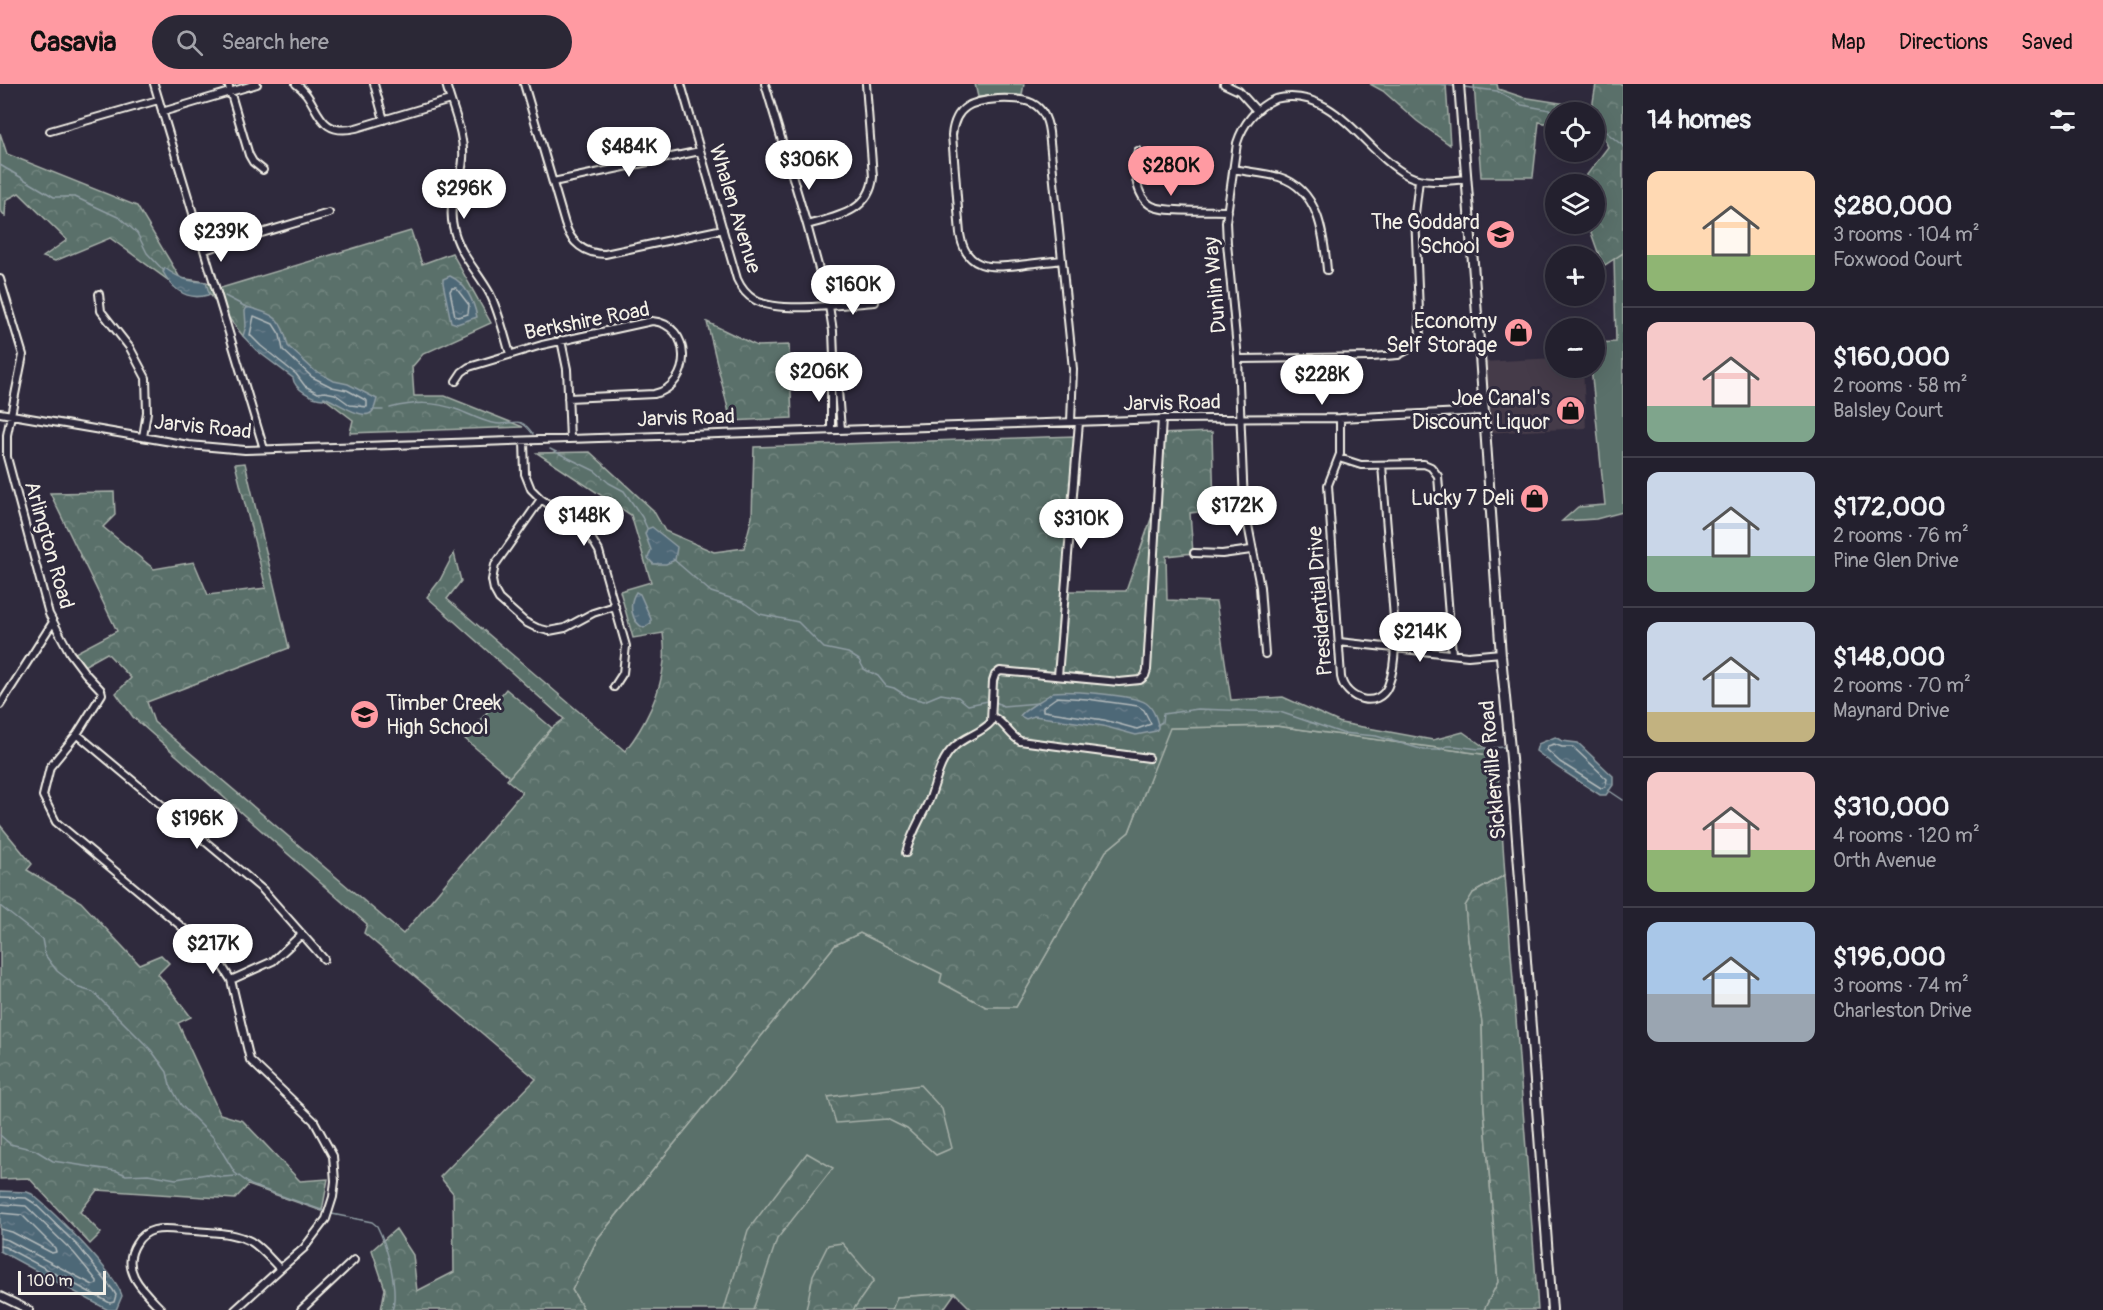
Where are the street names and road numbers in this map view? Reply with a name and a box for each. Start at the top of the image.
street label: Whalen Avenue [703,141,768,277]
street label: Dunlin Way [1197,236,1233,334]
street label: Berkshire Road [522,296,652,346]
street label: Jarvis Road [1123,389,1221,417]
street label: Jarvis Road [637,403,735,433]
street label: Jarvis Road [153,408,253,446]
street label: Arlington Road [18,478,80,612]
street label: Presidential Drive [1301,525,1339,677]
street label: Sicklerville Road [1473,699,1513,841]

